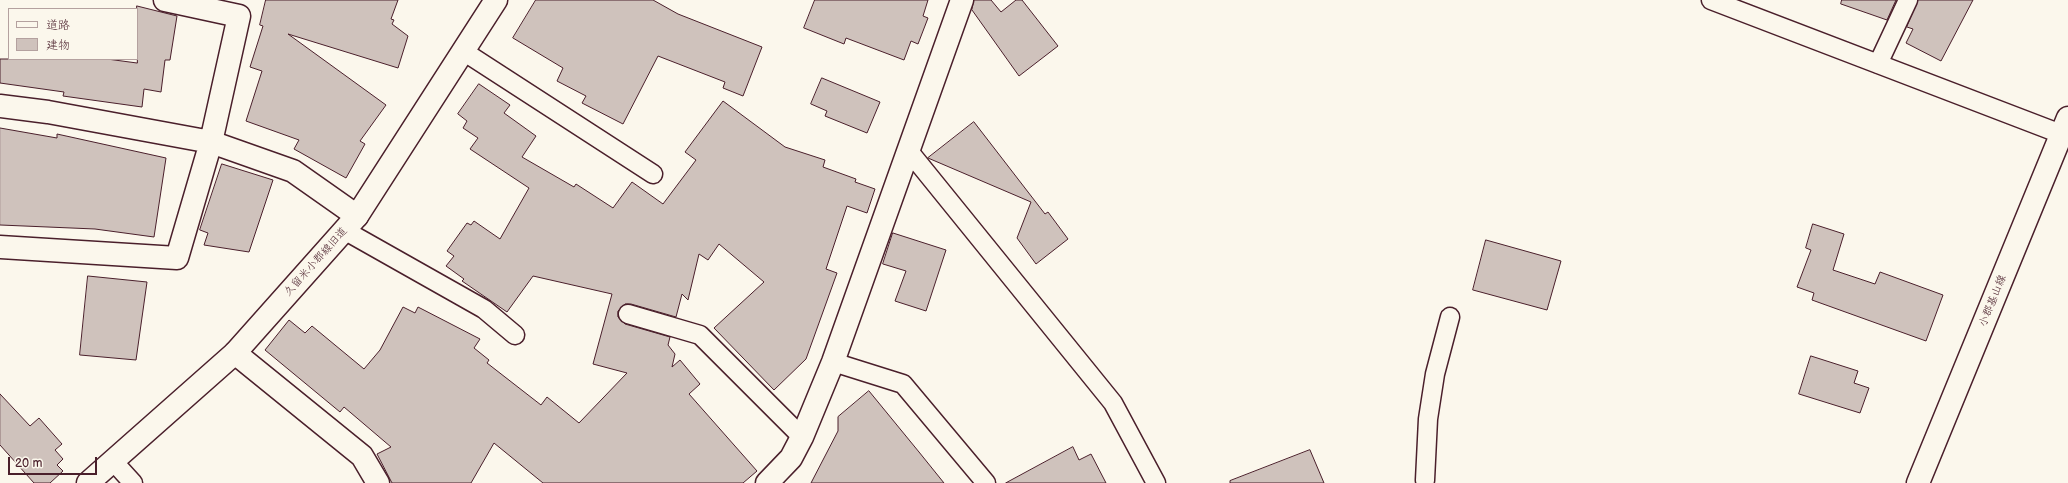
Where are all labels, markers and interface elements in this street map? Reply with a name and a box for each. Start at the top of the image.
legend [8,8,138,60]
text: 道路 [46,18,70,33]
text: 建物 [46,38,70,53]
street label: 久留米小郡線旧道 [282,225,350,299]
street label: 小郡基山線 [1977,273,2009,329]
scale bar [10,449,99,475]
text: 20 m [15,456,42,471]

